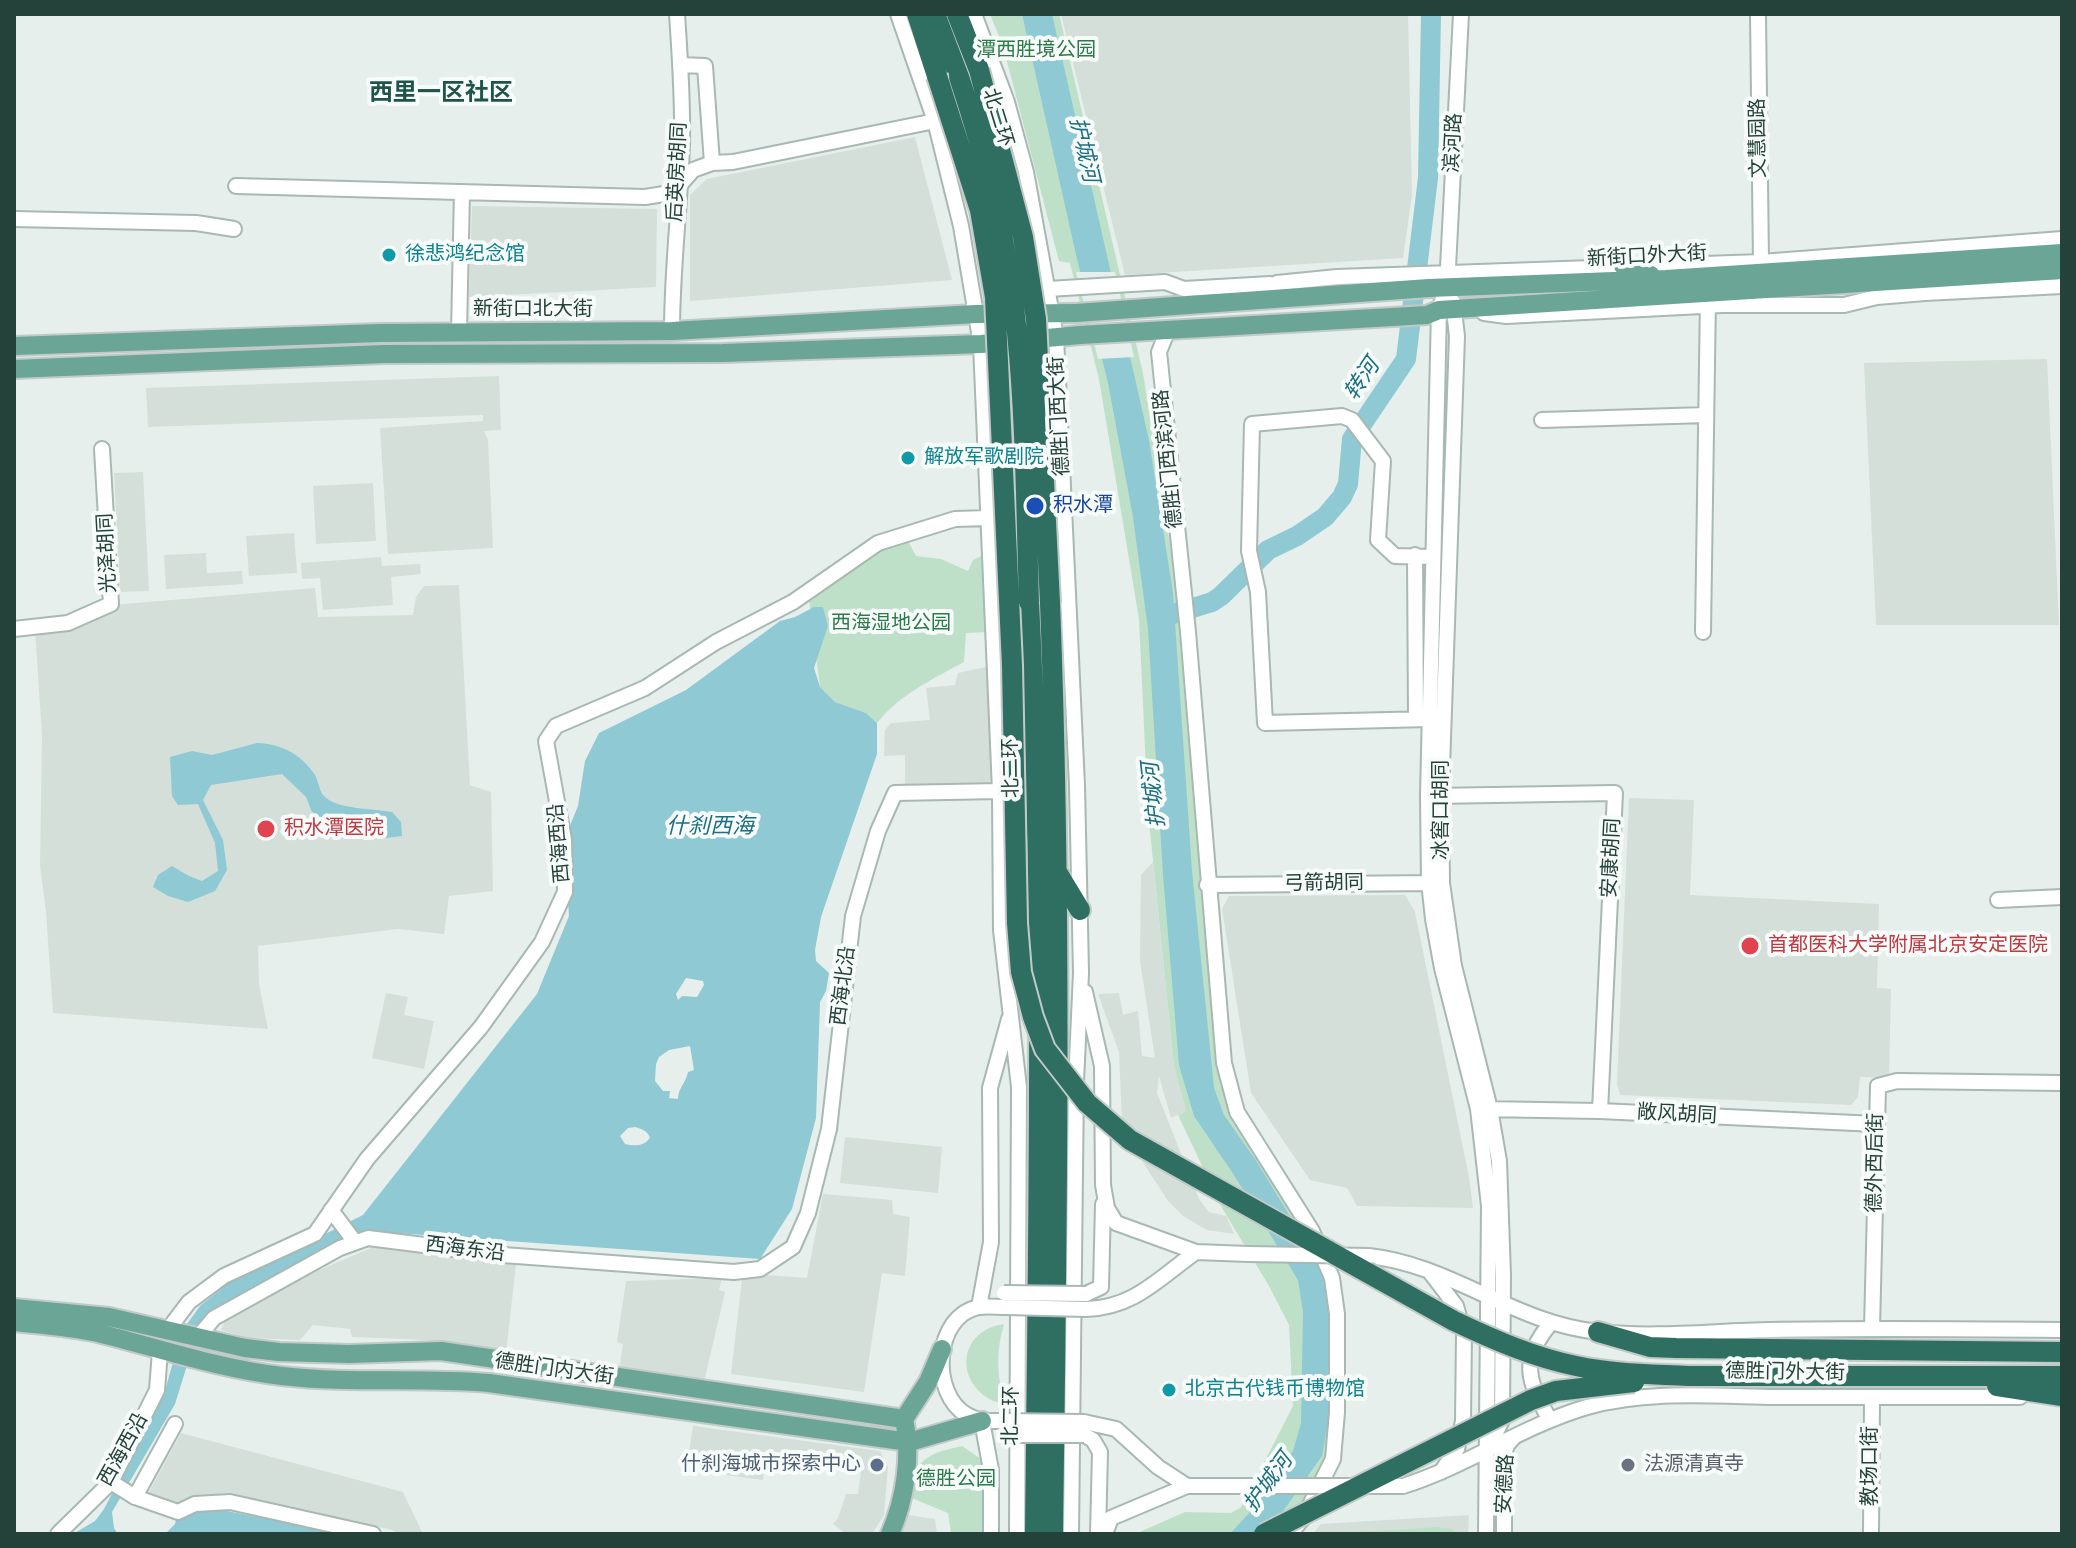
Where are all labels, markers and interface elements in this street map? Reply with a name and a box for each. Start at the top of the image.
park label: 潭西胜境公园 [976,39,1096,63]
district label: 西里一区社区 [369,80,513,108]
street label: 北二环 [977,86,1017,150]
street label: 文慧园路 [1746,98,1772,178]
street label: 滨河路 [1440,112,1468,174]
water label: 护城河 [1063,115,1103,185]
street label: 后英房胡同 [663,121,693,223]
street label: 新街口外大街 [1586,242,1708,272]
place label: 徐悲鸿纪念馆 [405,243,525,267]
marker: 徐悲鸿纪念馆 [380,246,398,264]
street label: 新街口北大街 [473,298,593,322]
water label: 转河 [1340,354,1386,406]
street label: 德胜门西大街 [1045,355,1075,477]
street label: 德胜门西滨河路 [1150,388,1188,530]
place label: 解放军歌剧院 [924,446,1044,470]
marker: 解放军歌剧院 [899,449,917,467]
place label: 积水潭 [1053,494,1113,518]
marker: 积水潭 [1024,495,1046,517]
street label: 光泽胡同 [94,512,122,594]
park label: 西海湿地公园 [831,612,951,636]
street label: 北二环 [999,738,1025,798]
street label: 冰窖口胡同 [1430,760,1454,860]
water label: 护城河 [1138,761,1172,829]
street label: 西海西沿 [545,802,575,884]
water label: 什刹西海 [666,814,754,840]
place label: 积水潭医院 [284,817,384,841]
street label: 安康胡同 [1598,817,1626,899]
marker: 积水潭医院 [255,818,277,840]
street label: 弓箭胡同 [1284,871,1364,897]
place label: 首都医科大学附属北京安定医院 [1768,934,2048,958]
marker: 首都医科大学附属北京安定医院 [1739,935,1761,957]
street label: 西海北沿 [827,945,861,1027]
street label: 敞风胡同 [1636,1101,1718,1129]
street label: 德外西后街 [1863,1113,1889,1213]
street label: 西海东沿 [424,1233,506,1267]
street label: 德胜门内大街 [493,1350,615,1390]
street label: 德胜门外大街 [1725,1360,1845,1386]
place label: 北京古代钱币博物馆 [1185,1378,1365,1402]
marker: 北京古代钱币博物馆 [1160,1381,1178,1399]
street label: 北二环 [999,1386,1025,1446]
street label: 西海西沿 [94,1409,154,1491]
street label: 教场口街 [1859,1426,1883,1506]
water label: 护城河 [1239,1449,1299,1517]
place label: 什刹海城市探索中心 [681,1453,861,1477]
street label: 安德路 [1492,1453,1520,1515]
place label: 法源清真寺 [1644,1453,1744,1477]
marker: 什刹海城市探索中心 [868,1456,886,1474]
marker: 法源清真寺 [1619,1456,1637,1474]
park label: 德胜公园 [916,1468,996,1492]

